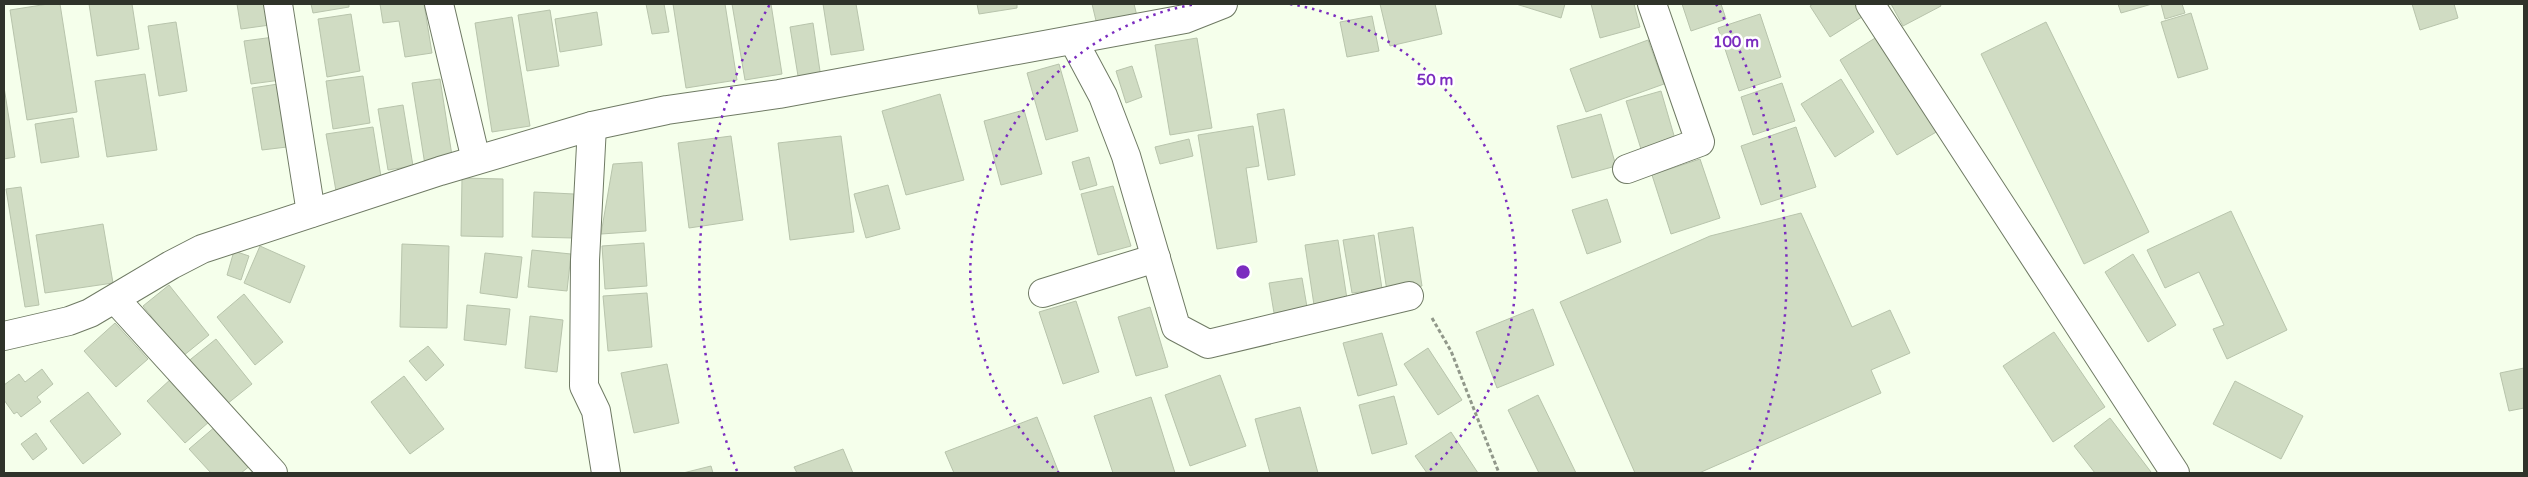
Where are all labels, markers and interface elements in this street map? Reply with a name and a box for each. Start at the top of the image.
text: 100 m [1713,33,1759,51]
text: 50 m [1417,71,1453,89]
centre of rings [1234,263,1252,281]

